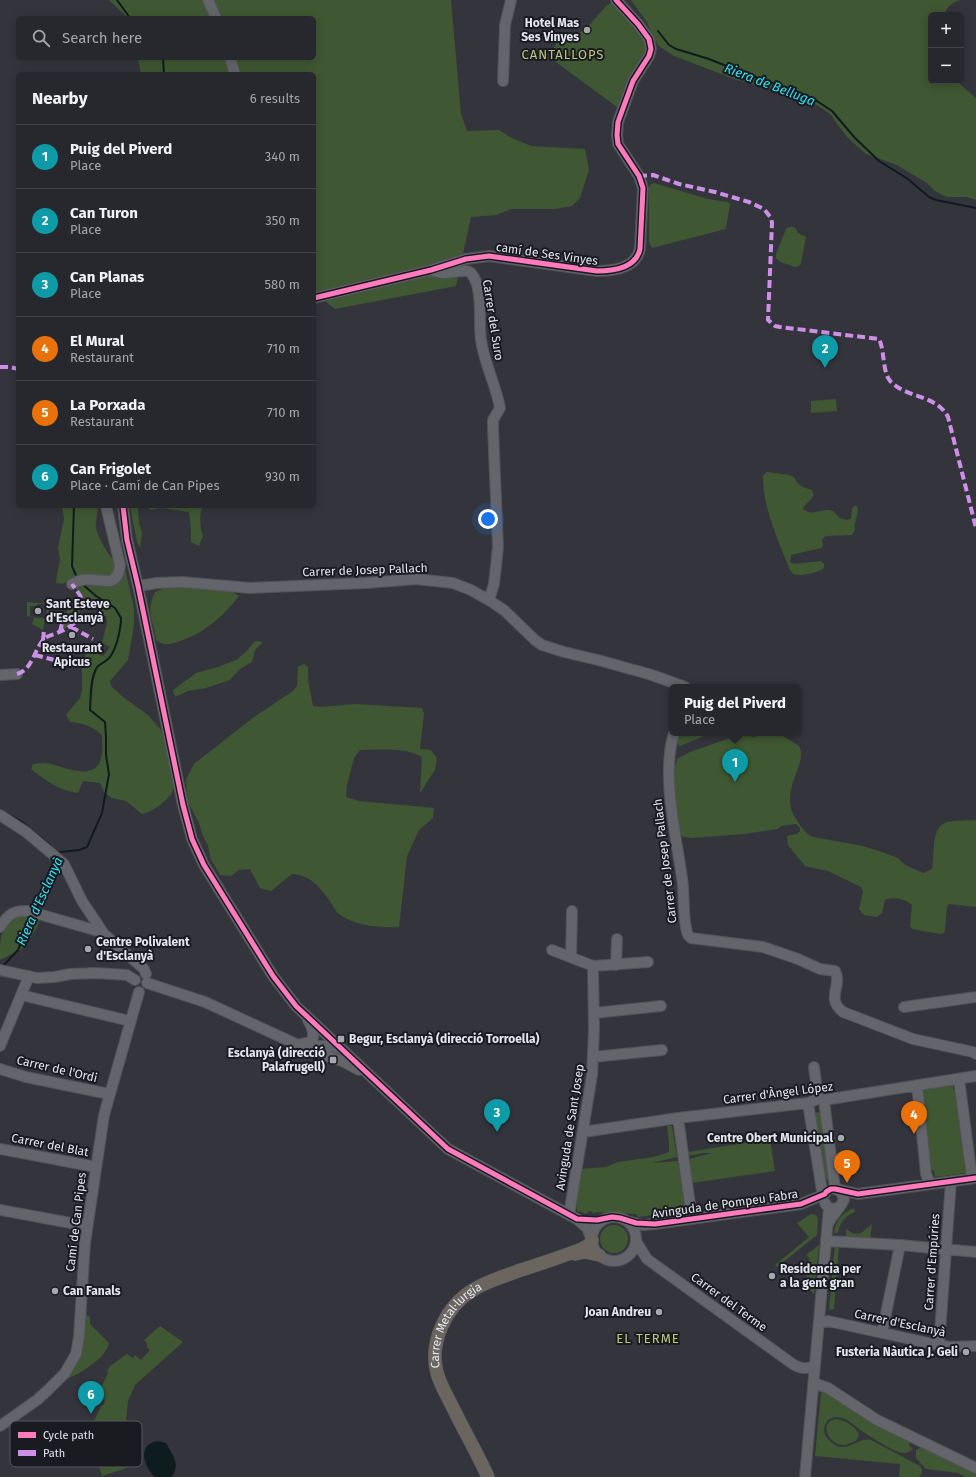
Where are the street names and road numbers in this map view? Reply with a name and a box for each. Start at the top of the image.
street label: camí de Ses Vinyes [495,240,599,268]
street label: Carrer del Suro [480,279,506,361]
street label: Carrer de Josep Pallach [302,561,428,579]
street label: Carrer de Josep Pallach [650,798,680,924]
street label: Carrer de l'Ordi [15,1053,99,1085]
street label: Avinguda de Sant Josep [553,1063,587,1191]
street label: Carrer d'Àngel López [722,1078,834,1107]
street label: Carrer del Blat [10,1131,90,1159]
street label: Camí de Can Pipes [63,1171,89,1272]
street label: Avinguda de Pompeu Fabra [651,1187,799,1221]
street label: Carrer d'Empúries [922,1213,942,1311]
street label: Carrer del Terme [688,1270,770,1334]
street label: Carrer Metal·lurgia [428,1279,484,1369]
street label: Carrer d'Esclanyà [853,1306,947,1340]

